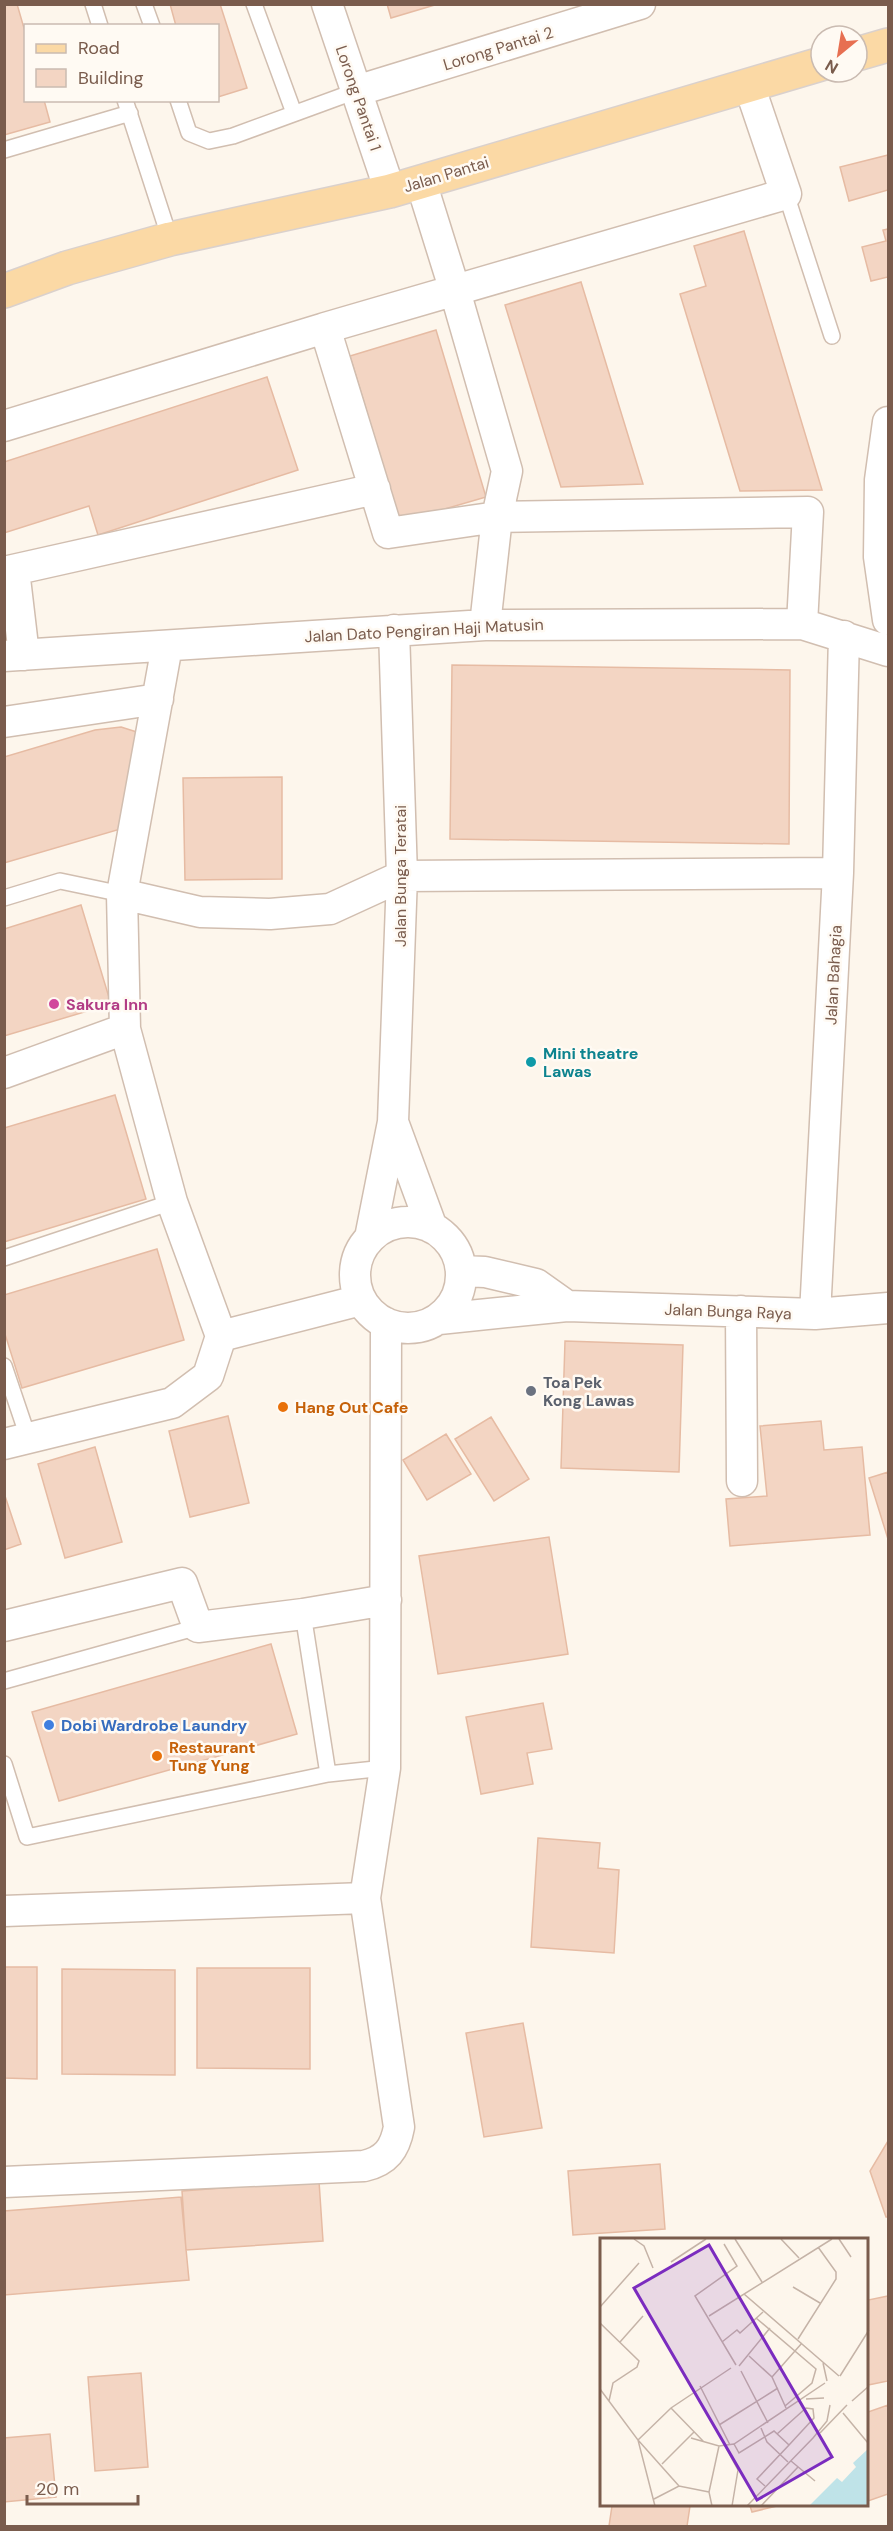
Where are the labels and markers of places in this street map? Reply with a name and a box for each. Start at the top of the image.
place label: Sakura Inn [66,994,148,1015]
marker: Sakura Inn [47,997,61,1011]
place label: Mini theatre Lawas [543,1043,638,1082]
marker: Mini theatre Lawas [524,1055,538,1069]
place label: Toa Pek Kong Lawas [543,1372,635,1411]
marker: Toa Pek Kong Lawas [524,1384,538,1398]
place label: Hang Out Cafe [295,1397,409,1418]
marker: Hang Out Cafe [276,1400,290,1414]
place label: Dobi Wardrobe Laundry [61,1715,247,1736]
marker: Dobi Wardrobe Laundry [42,1718,56,1732]
place label: Restaurant Tung Yung [169,1737,255,1776]
marker: Restaurant Tung Yung [150,1749,164,1763]

